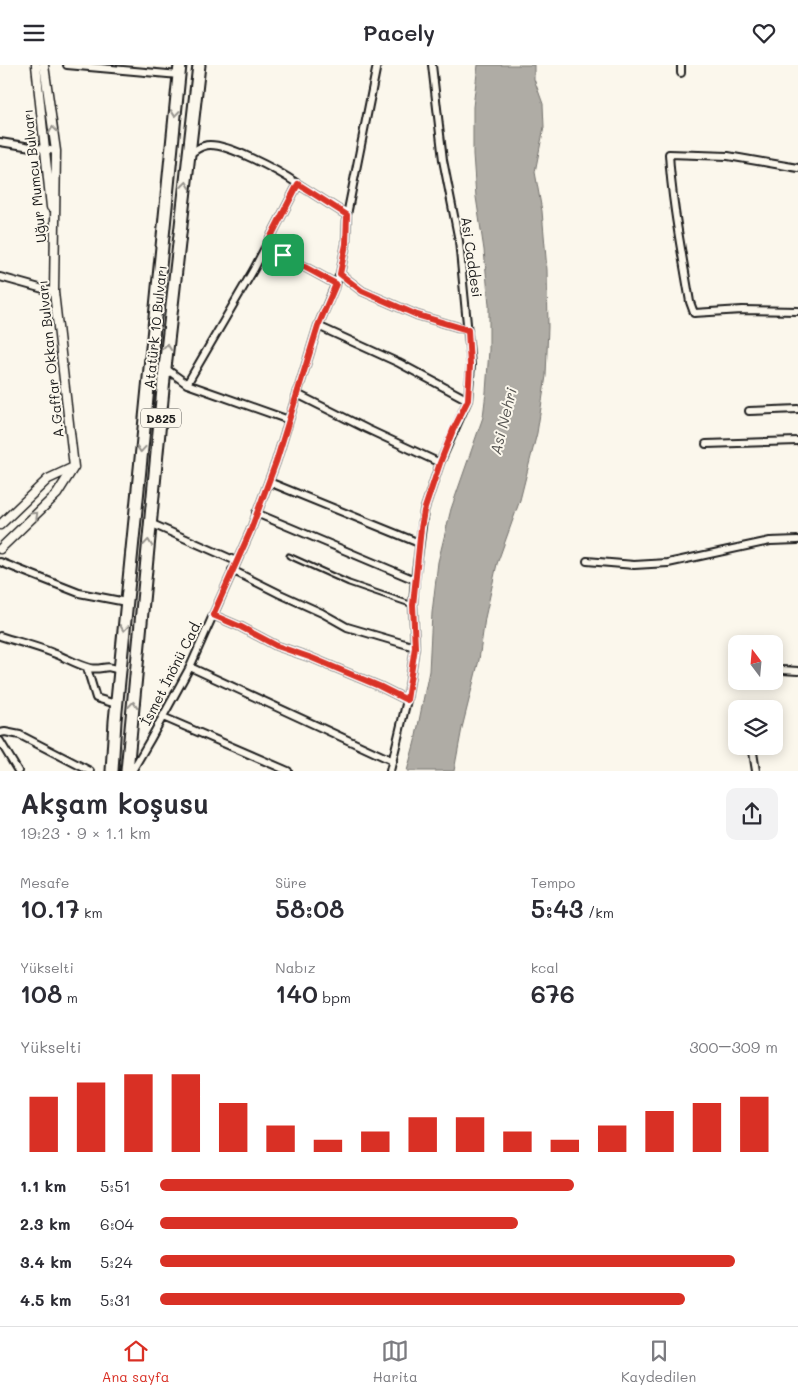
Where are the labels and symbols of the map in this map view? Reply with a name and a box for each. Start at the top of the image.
street label: Uğur Mumcu Bulvarı [18,108,50,244]
one-way arrow [170,110,181,118]
one-way arrow [48,126,59,134]
one-way arrow [180,181,191,189]
street label: Asi Caddesi [457,215,487,299]
pin [262,234,304,276]
street label: Atatürk 10 Bulvarı [139,264,171,390]
street label: A.Gaffar Okkan Bulvarı [32,279,68,439]
one-way arrow [161,342,172,350]
water label: Asi Nehri [485,385,521,456]
road number: D825 [141,408,181,427]
one-way arrow [136,446,147,454]
one-way arrow [30,512,39,521]
one-way arrow [143,539,154,547]
street label: İsmet İnönü Cad. [136,615,206,729]
one-way arrow [119,625,130,633]
north arrow [728,635,782,690]
one-way arrow [127,701,138,709]

